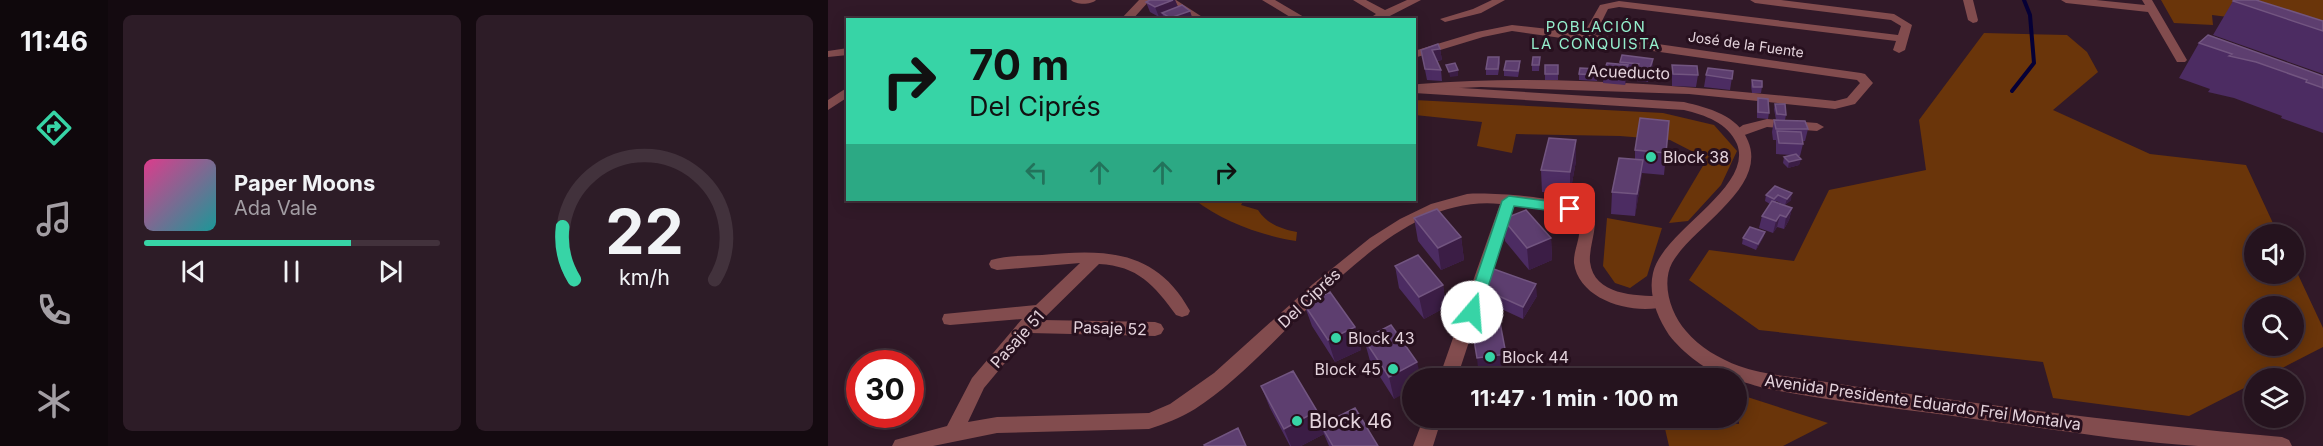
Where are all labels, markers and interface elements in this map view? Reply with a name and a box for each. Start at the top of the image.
district label: POBLACIÓN LA CONQUISTA [1531,17,1661,53]
text: 11:46 [20,25,88,58]
street label: José de la Fuente [1687,27,1805,61]
text: 70 m [969,39,1069,90]
icon: right [870,42,948,120]
street label: Acueducto [1588,61,1670,83]
text: Del Ciprés [969,90,1101,123]
icon: directions [33,107,75,149]
place label: Block 38 [1663,147,1729,167]
marker: Block 38 [1644,150,1658,164]
icon: left [1020,156,1053,189]
icon: ahead [1083,156,1116,189]
icon: ahead [1146,156,1179,189]
icon: right [1209,156,1242,189]
text: Paper Moons [234,170,375,196]
pin [1544,183,1595,234]
icon: arrive [1553,192,1586,225]
text: 22 [605,194,684,269]
text: Ada Vale [234,196,317,220]
icon: music [33,198,75,240]
map controls [2244,224,2304,428]
button: sound [2244,224,2304,284]
icon: previous [177,255,210,288]
icon: pause [275,255,308,288]
icon: next [374,255,407,288]
text: km/h [619,264,670,290]
street label: Del Ciprés [1274,264,1344,332]
position arrow [1440,280,1504,344]
icon: phone [33,289,75,331]
button: search [2244,296,2304,356]
street label: Pasaje 51 [986,306,1048,372]
street label: Pasaje 52 [1073,317,1147,339]
place label: Block 43 [1348,328,1415,348]
marker: Block 43 [1329,331,1343,345]
place label: Block 44 [1502,347,1569,367]
speed limit sign: 30 [846,350,924,428]
marker: Block 44 [1483,350,1497,364]
place label: Block 45 [1315,359,1381,379]
marker: Block 45 [1386,362,1400,376]
button: layers [2244,368,2304,428]
street label: Avenida Presidente Eduardo Frei Montalva [1764,370,2082,434]
icon: climate [33,380,75,422]
text: 11:47 · 1 min · 100 m [1470,385,1679,411]
place label: Block 46 [1309,409,1392,433]
marker: Block 46 [1290,414,1304,428]

